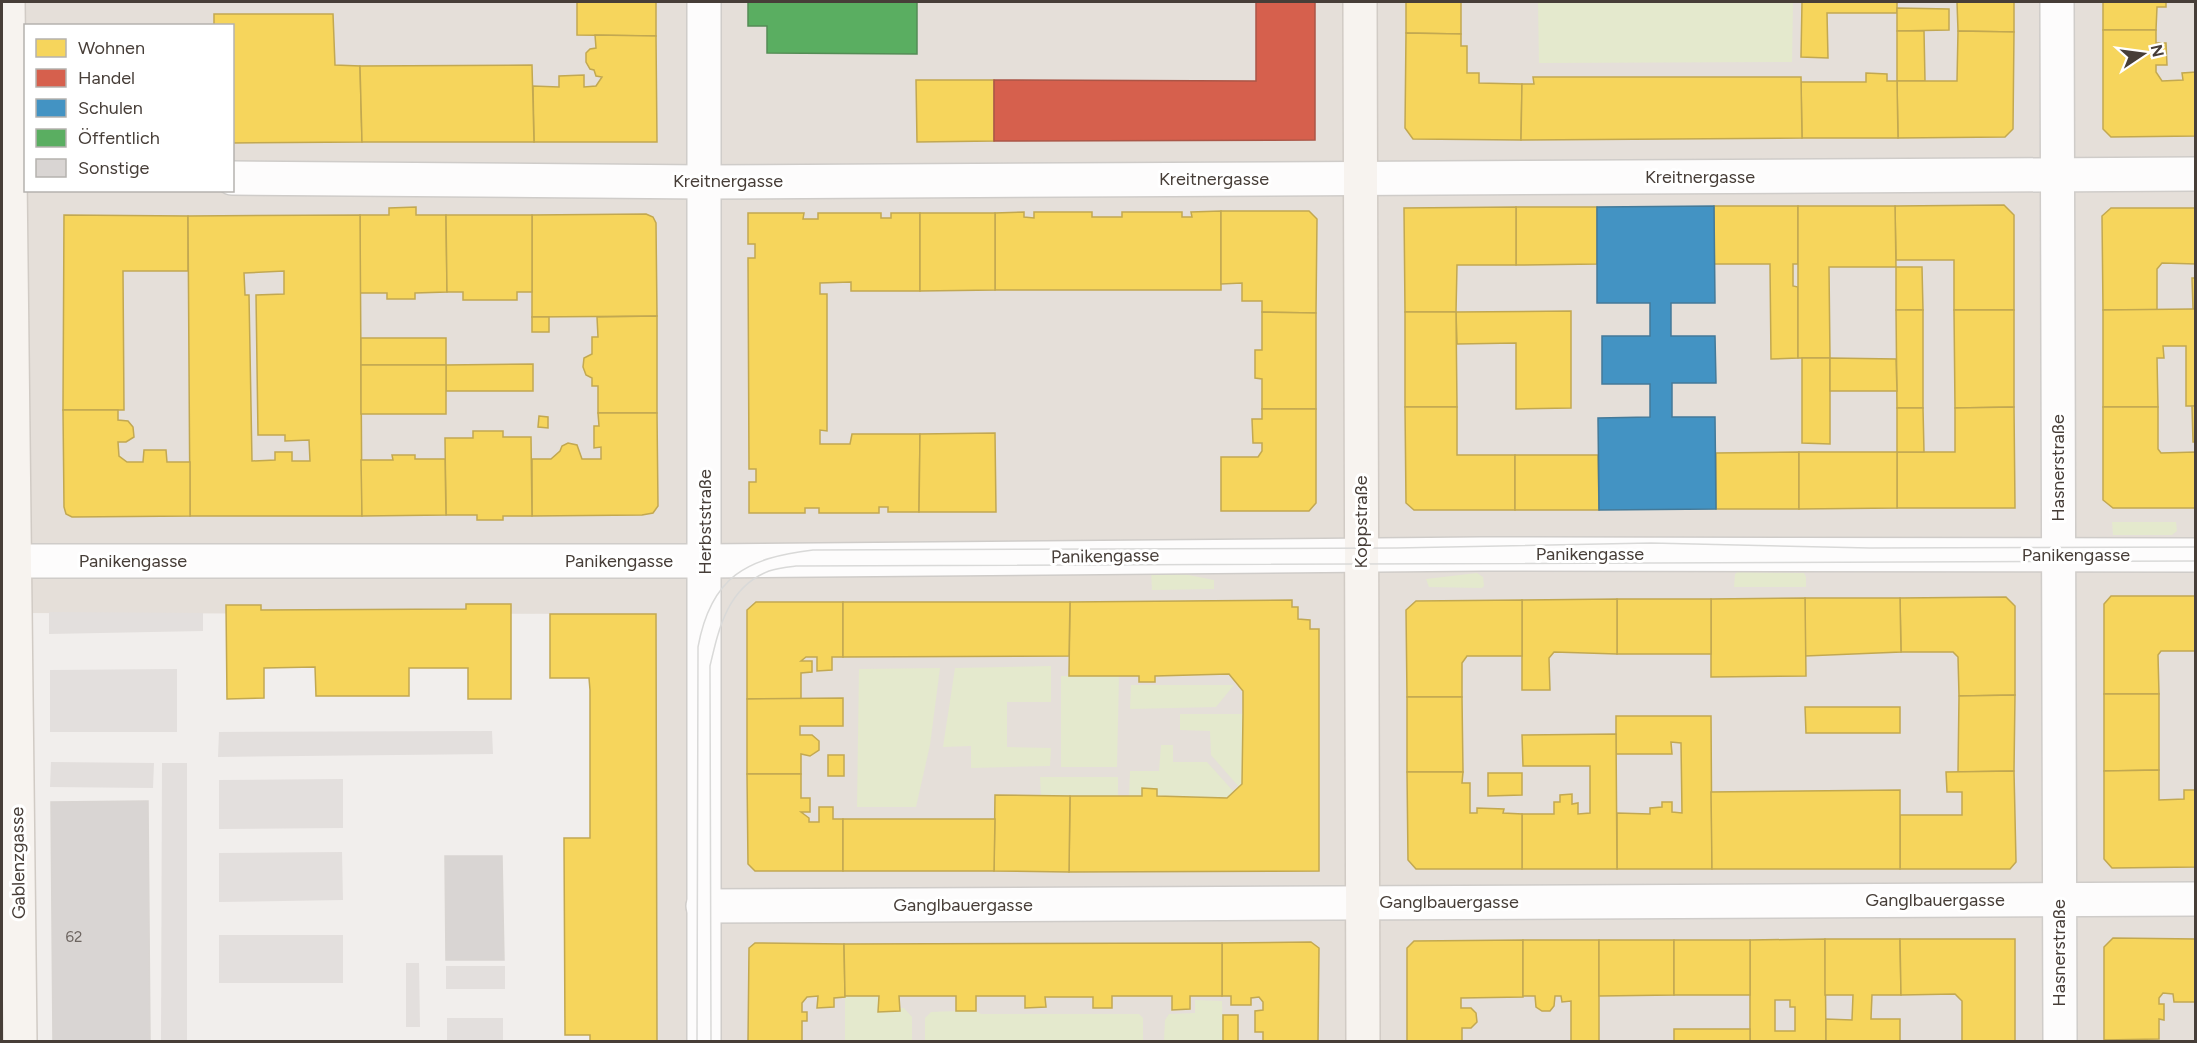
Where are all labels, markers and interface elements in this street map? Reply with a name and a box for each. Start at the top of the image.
legend [24,24,234,192]
north arrow [2113,24,2173,84]
text: Wohnen [78,37,145,59]
text: N [2146,43,2168,59]
text: Handel [78,67,135,89]
text: Schulen [78,97,143,119]
text: Öffentlich [78,127,160,149]
text: Sonstige [78,157,149,179]
street label: Kreitnergasse [1645,166,1755,188]
street label: Kreitnergasse [1159,168,1269,190]
street label: Kreitnergasse [673,170,783,192]
street label: Hasnerstraße [2047,414,2069,522]
street label: Herbststraße [694,469,716,575]
street label: Koppstraße [1350,475,1372,568]
street label: Panikengasse [1536,543,1644,565]
street label: Panikengasse [1051,544,1160,568]
street label: Panikengasse [2022,544,2130,566]
street label: Panikengasse [79,550,187,572]
street label: Panikengasse [565,550,673,572]
street label: Gablenzgasse [6,806,30,919]
street label: Ganglbauergasse [1865,889,2005,911]
street label: Ganglbauergasse [1379,891,1519,913]
street label: Ganglbauergasse [893,894,1033,916]
street label: Hasnerstraße [2048,899,2070,1007]
house number: 62 [66,928,82,946]

